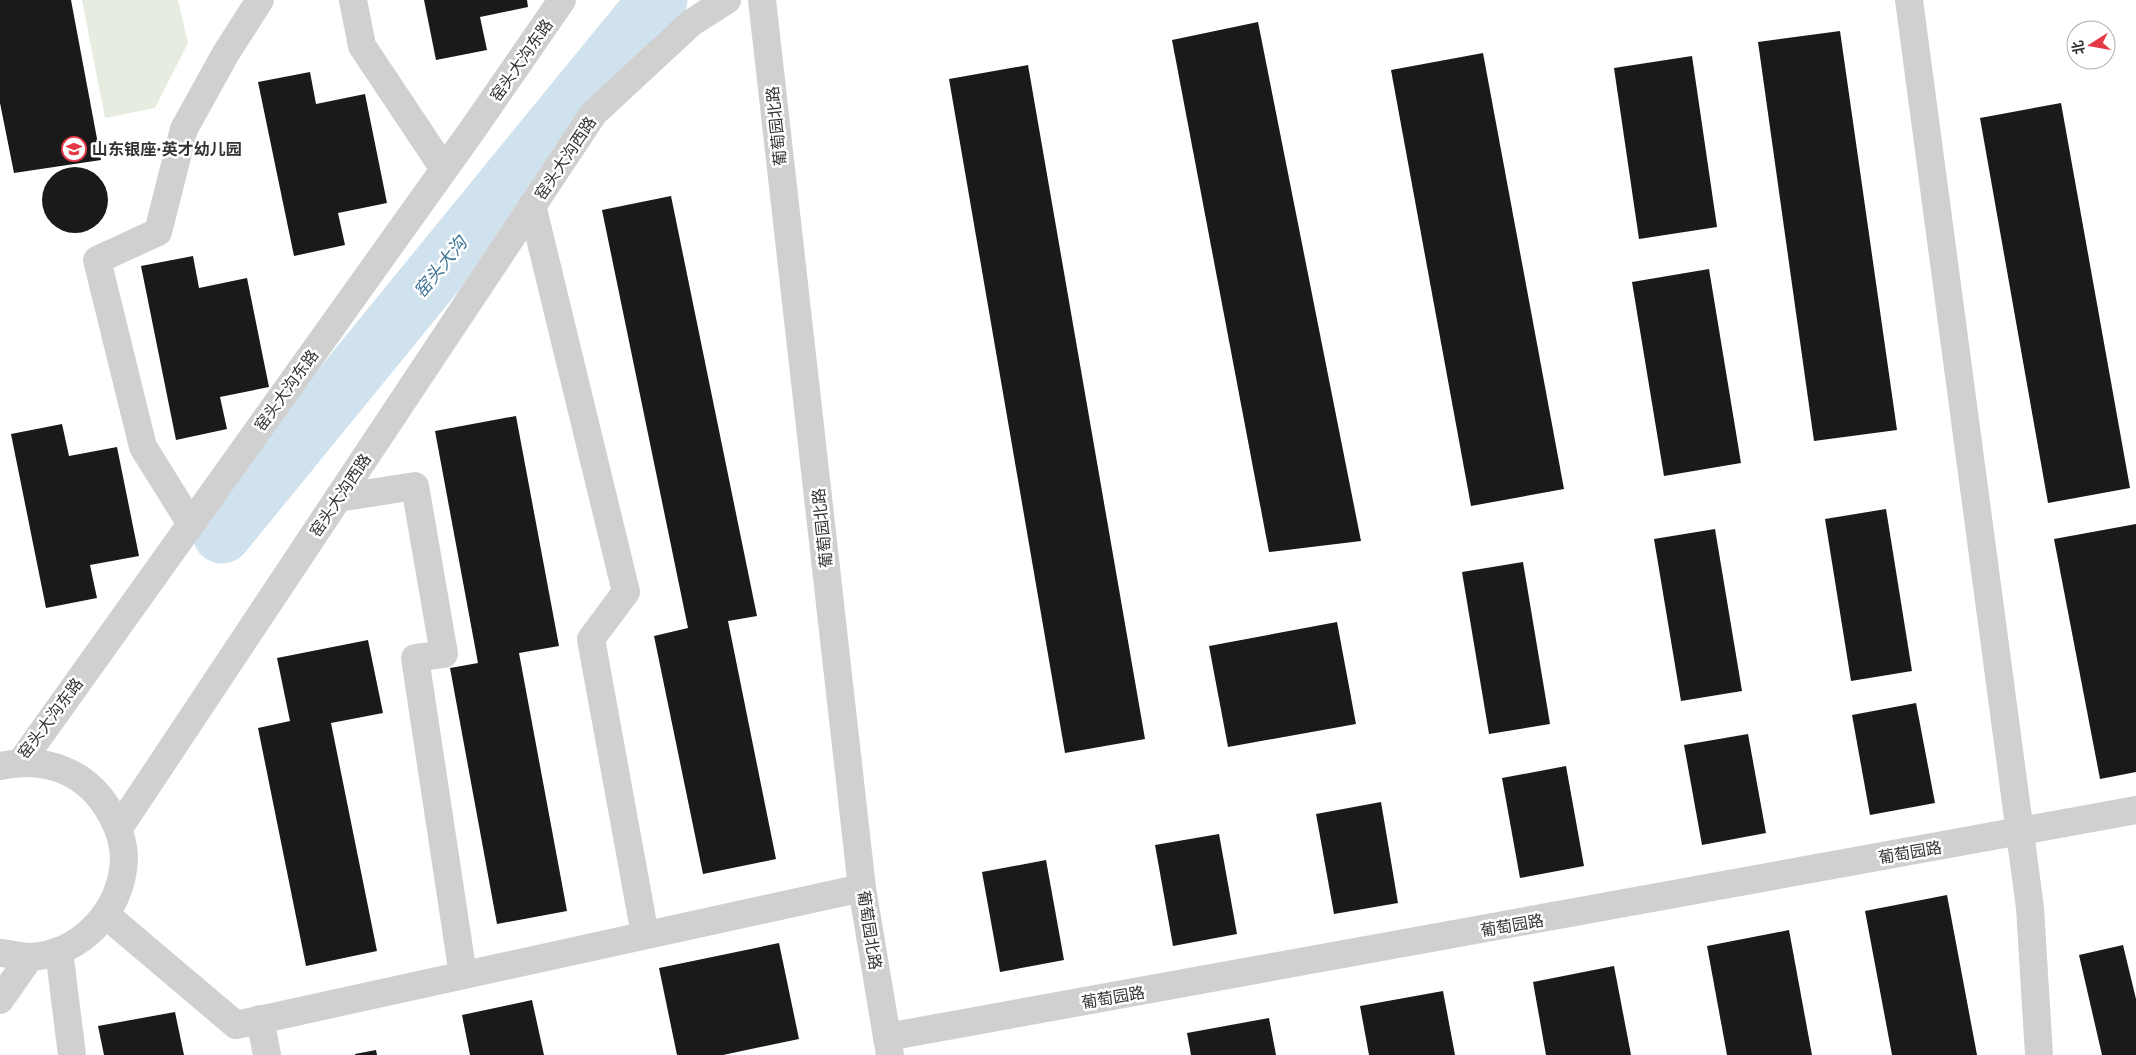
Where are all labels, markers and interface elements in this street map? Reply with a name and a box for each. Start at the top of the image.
street label: 窑头大沟东路 [485,15,557,105]
north arrow [2066,20,2116,70]
text: 北 [2068,39,2088,56]
street label: 葡萄园北路 [762,85,790,167]
street label: 窑头大沟西路 [530,113,600,203]
school or university icon: 山东银座·英才幼儿园 [61,136,87,162]
place label: 山东银座·英才幼儿园 [92,139,242,159]
water label: 窑头大沟 [408,230,473,302]
street label: 窑头大沟东路 [250,345,322,435]
street label: 窑头大沟西路 [305,450,375,540]
street label: 葡萄园北路 [808,487,836,569]
street label: 窑头大沟东路 [13,674,87,762]
street label: 葡萄园路 [1877,837,1943,867]
street label: 葡萄园北路 [854,889,886,971]
street label: 葡萄园路 [1479,910,1545,940]
street label: 葡萄园路 [1080,982,1146,1012]

